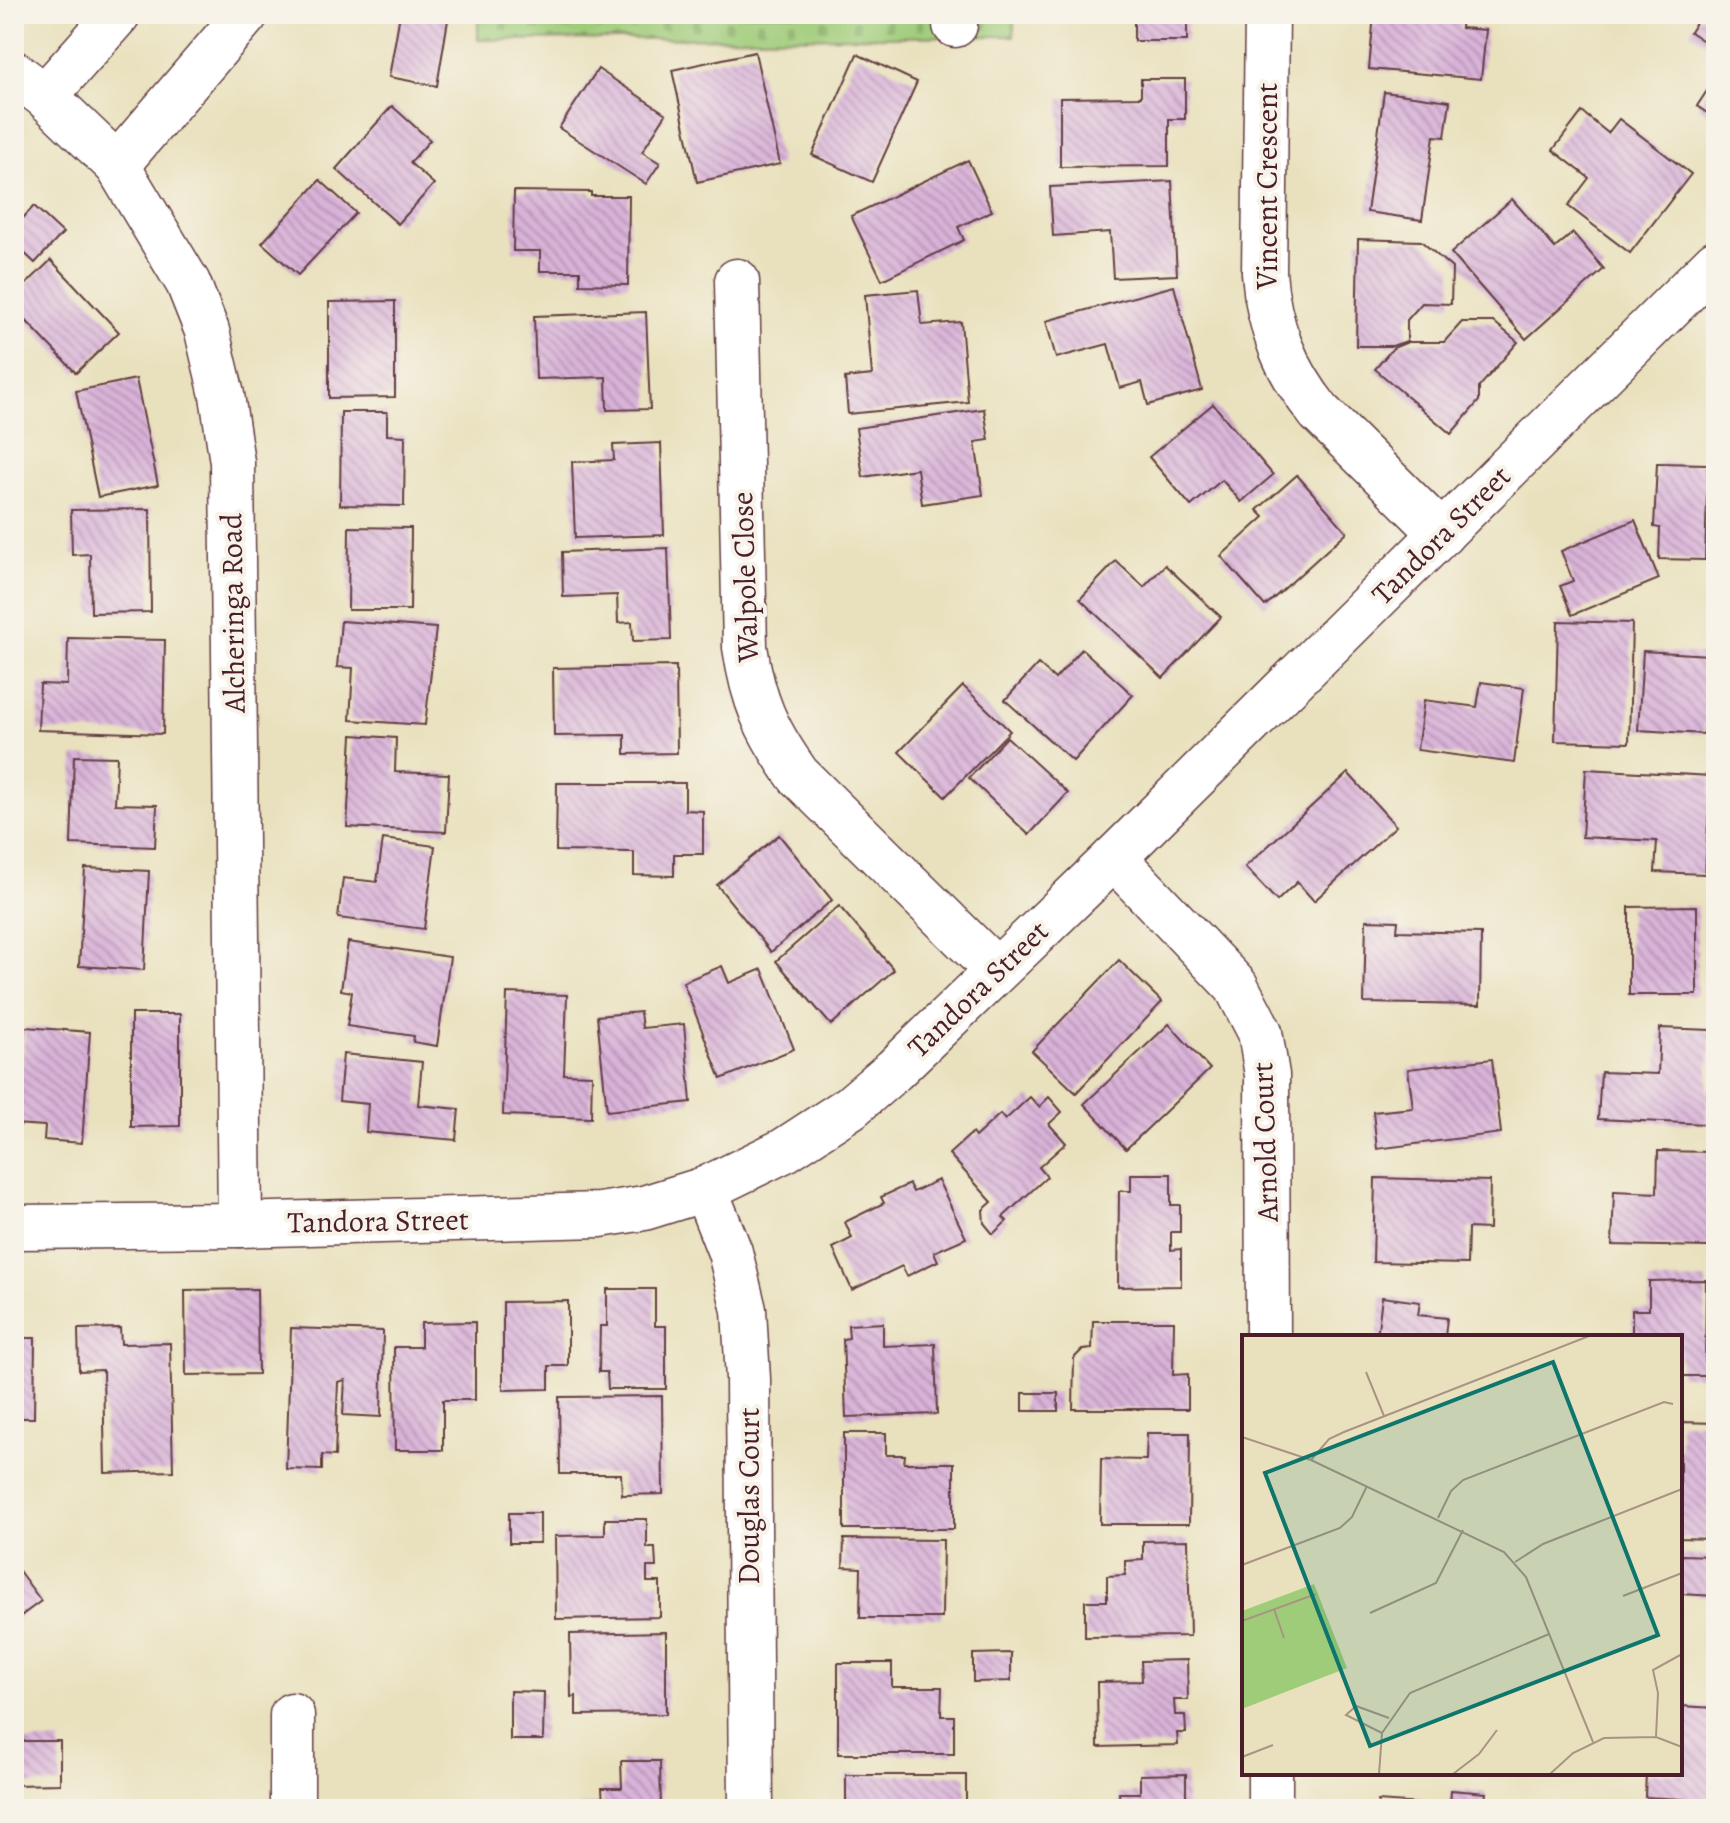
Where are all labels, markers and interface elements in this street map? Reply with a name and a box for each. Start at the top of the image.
street label: Vincent Crescent [1247,82,1287,290]
street label: Tandora Street [1363,457,1519,613]
street label: Walpole Close [722,491,768,664]
street label: Alcheringa Road [211,512,255,714]
street label: Tandora Street [899,912,1057,1066]
street label: Arnold Court [1242,1061,1288,1224]
street label: Tandora Street [287,1199,469,1243]
inset map [1242,1335,1682,1775]
street label: Douglas Court [729,1407,769,1585]

